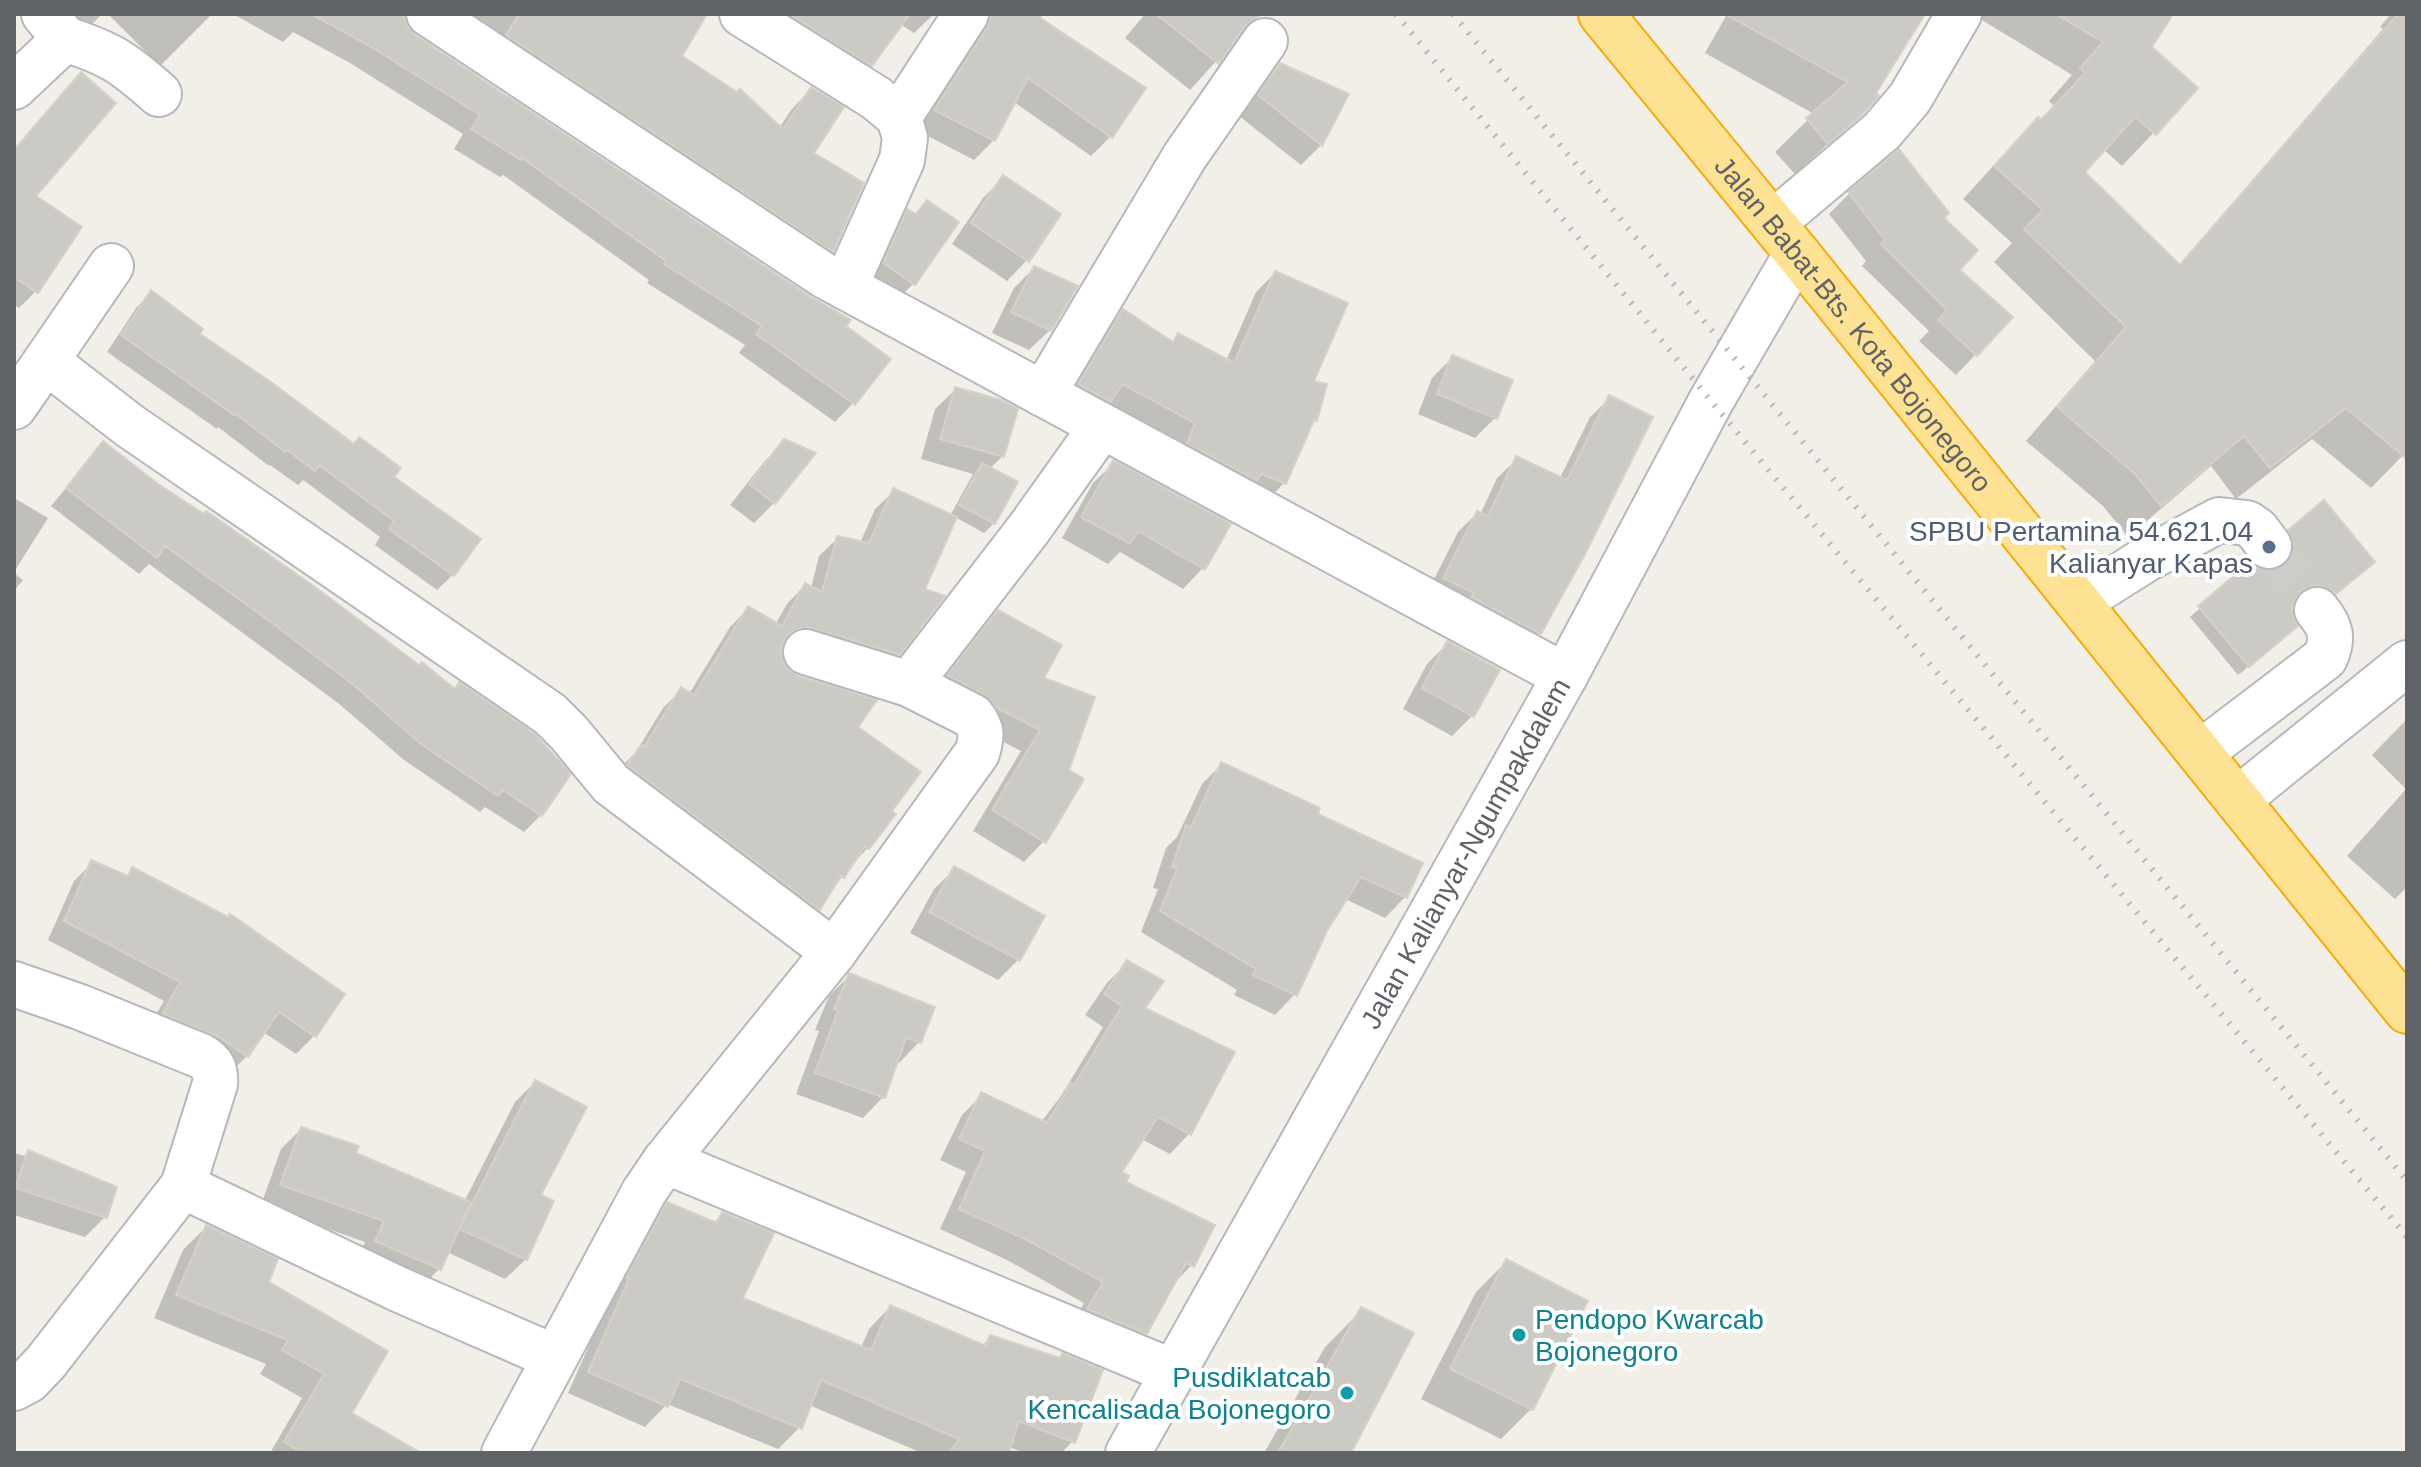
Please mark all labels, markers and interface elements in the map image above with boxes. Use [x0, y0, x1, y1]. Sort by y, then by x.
street label: Jalan Babat-Bts. Kota Bojonegoro [1708, 151, 1998, 498]
place label: SPBU Pertamina 54.621.04 Kalianyar Kapas [1909, 516, 2253, 579]
marker: SPBU Pertamina 54.621.04 Kalianyar Kapas [2260, 538, 2278, 556]
street label: Jalan Kalianyar-Ngumpakdalem [1355, 673, 1577, 1034]
place label: Pendopo Kwarcab Bojonegoro [1535, 1304, 1764, 1367]
marker: Pendopo Kwarcab Bojonegoro [1510, 1326, 1528, 1344]
place label: Pusdiklatcab Kencalisada Bojonegoro [1027, 1362, 1331, 1425]
marker: Pusdiklatcab Kencalisada Bojonegoro [1338, 1384, 1356, 1402]

